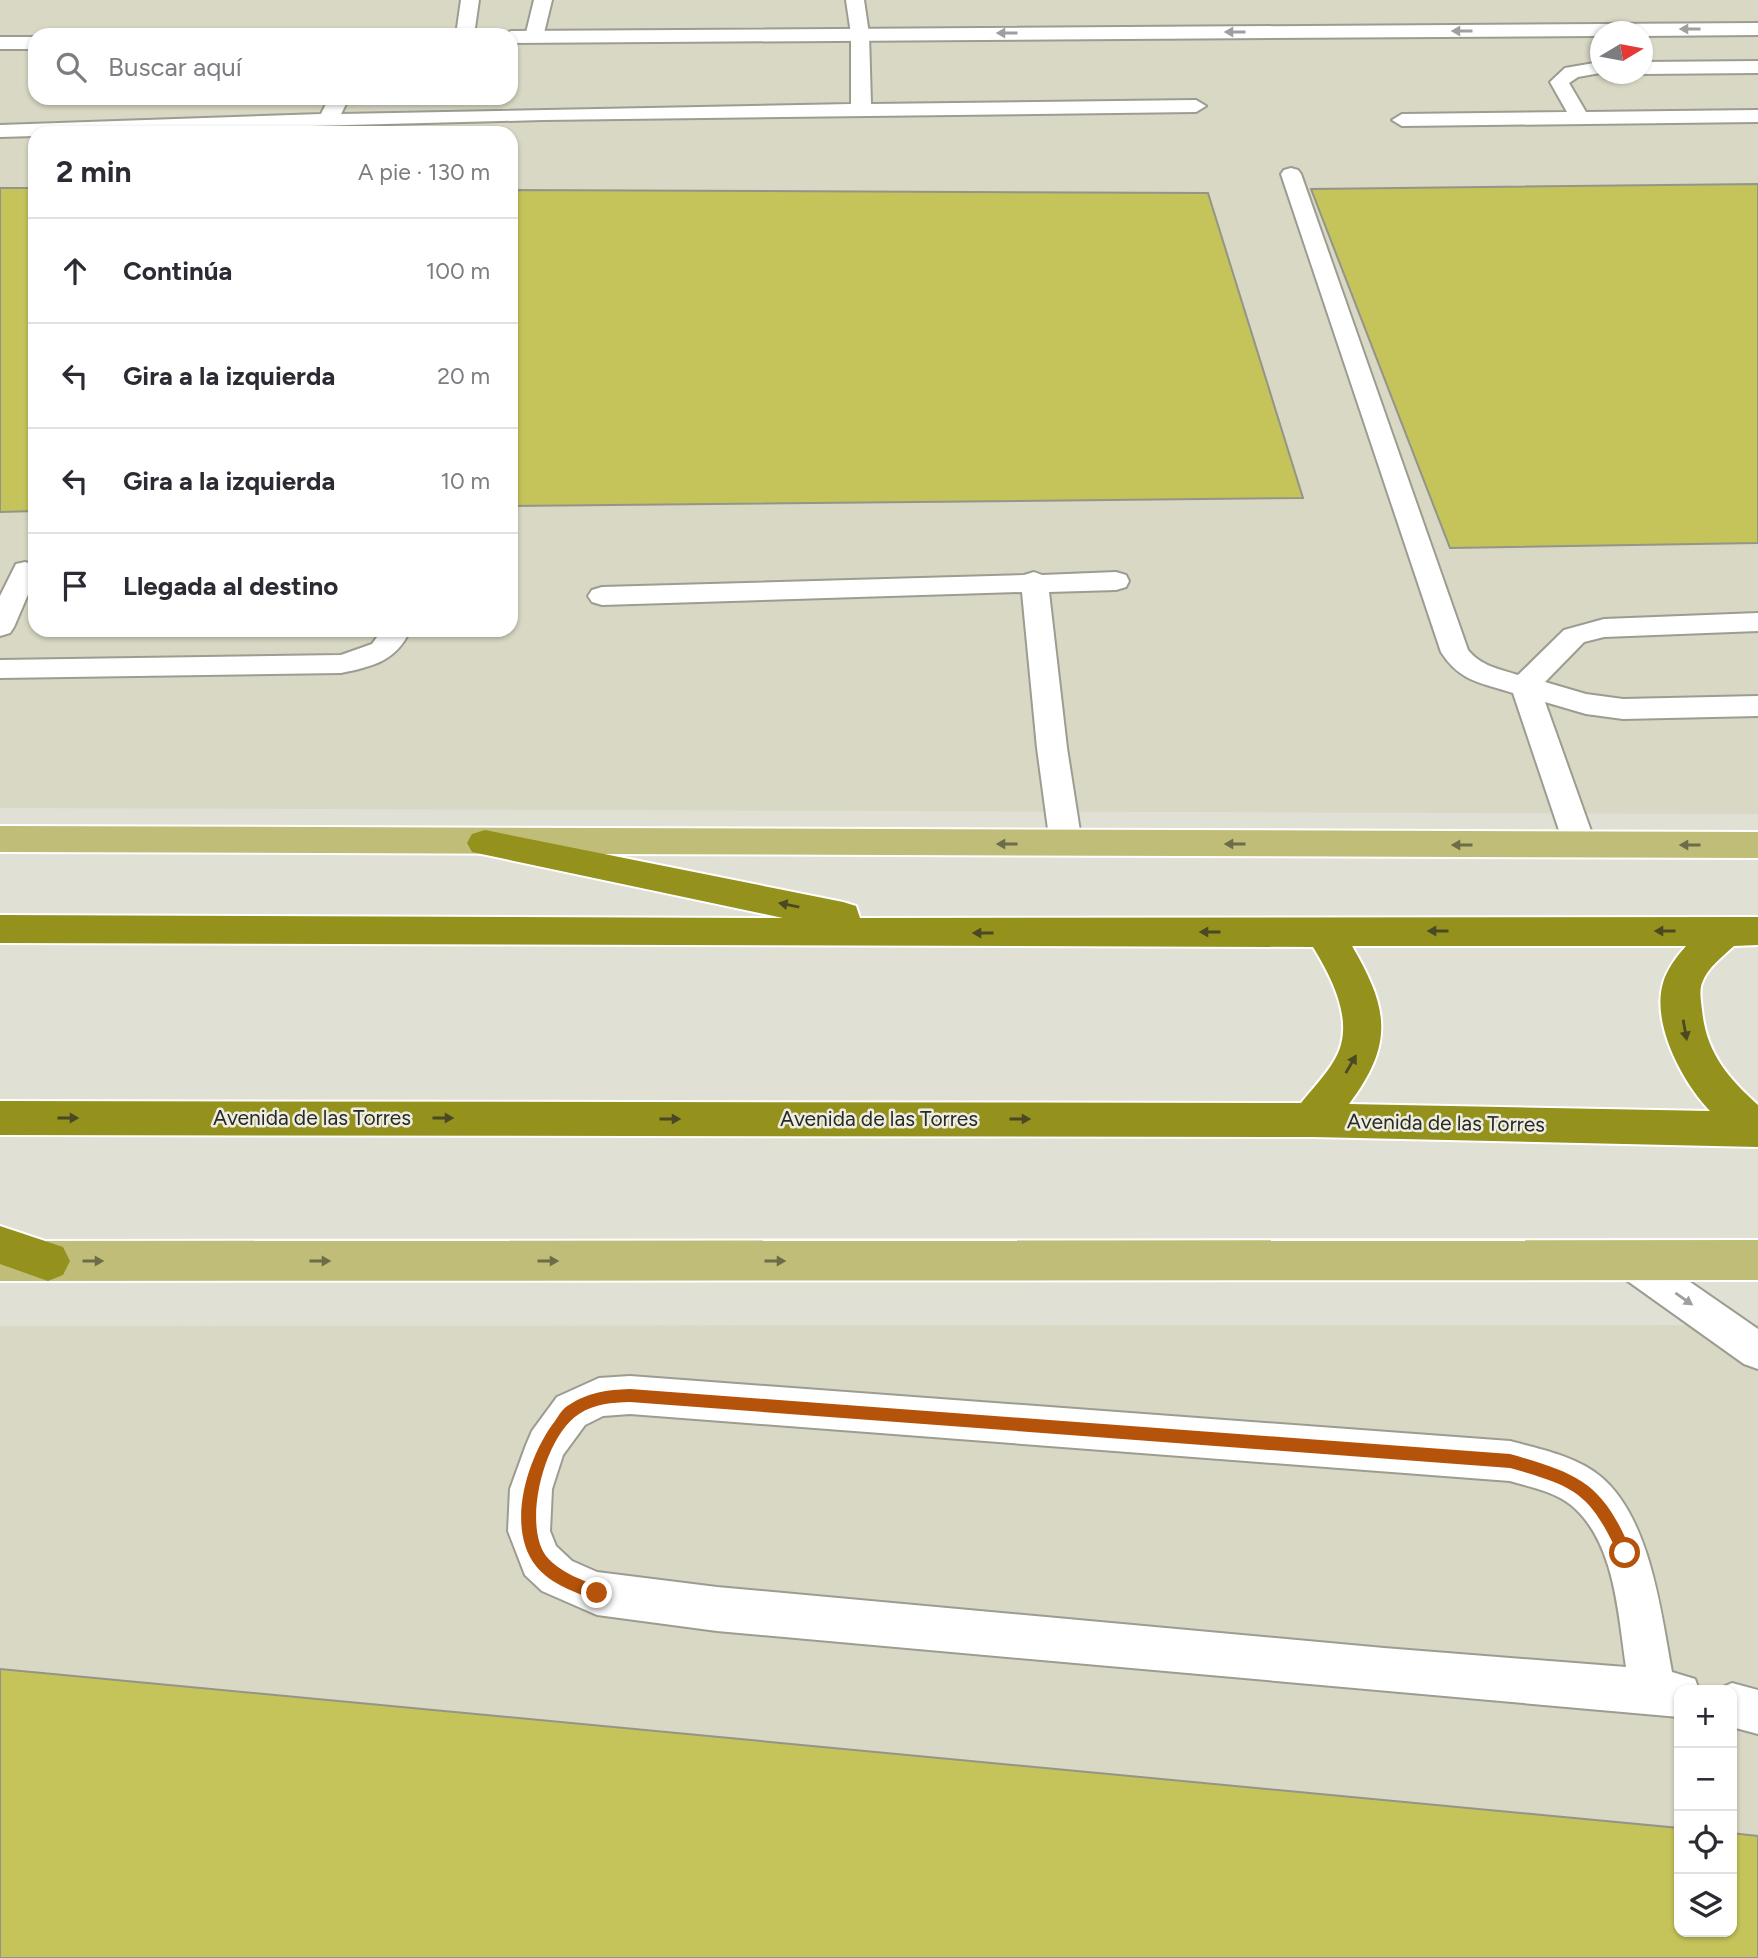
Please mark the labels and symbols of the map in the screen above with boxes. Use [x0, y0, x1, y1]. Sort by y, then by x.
north arrow [1590, 21, 1653, 84]
one-way arrow [1679, 23, 1701, 35]
one-way arrow [1451, 25, 1473, 37]
one-way arrow [1224, 26, 1246, 38]
one-way arrow [996, 27, 1018, 39]
one-way arrow [996, 838, 1018, 850]
one-way arrow [1224, 838, 1246, 850]
one-way arrow [1451, 839, 1473, 851]
one-way arrow [1679, 839, 1701, 851]
one-way arrow [778, 899, 800, 910]
one-way arrow [1654, 925, 1676, 937]
one-way arrow [1199, 926, 1221, 938]
one-way arrow [1427, 926, 1449, 937]
one-way arrow [972, 927, 994, 939]
one-way arrow [1680, 1019, 1691, 1041]
one-way arrow [1345, 1055, 1357, 1074]
street label: Avenida de las Torres [213, 1105, 411, 1130]
street label: Avenida de las Torres [780, 1106, 978, 1131]
street label: Avenida de las Torres [1347, 1108, 1545, 1137]
one-way arrow [57, 1112, 79, 1124]
one-way arrow [432, 1112, 454, 1124]
one-way arrow [659, 1113, 681, 1125]
one-way arrow [1009, 1113, 1031, 1125]
one-way arrow [82, 1255, 104, 1267]
one-way arrow [309, 1255, 331, 1267]
one-way arrow [537, 1255, 559, 1267]
one-way arrow [764, 1255, 786, 1267]
one-way arrow [1675, 1292, 1693, 1306]
route start [1609, 1537, 1640, 1568]
route end [581, 1577, 612, 1608]

